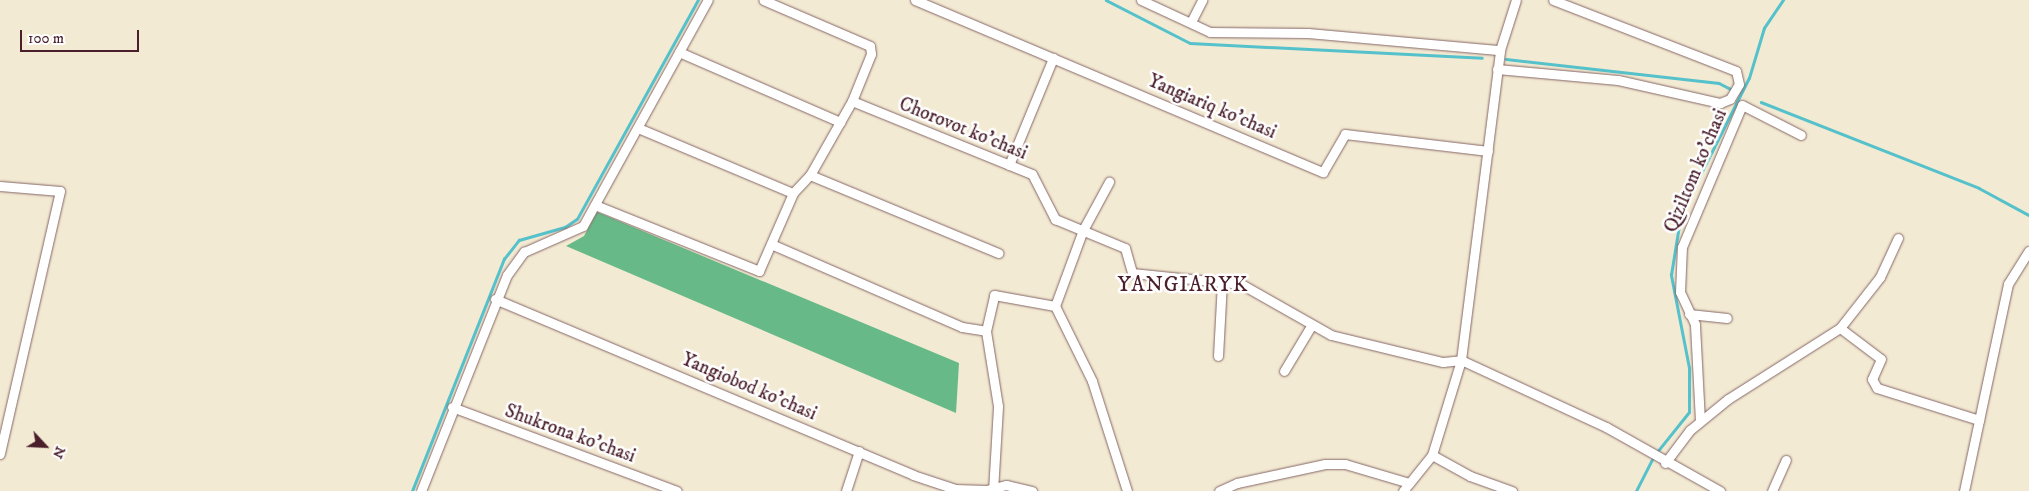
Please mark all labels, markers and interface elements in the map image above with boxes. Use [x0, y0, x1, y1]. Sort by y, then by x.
scale bar [22, 20, 141, 52]
text: 100 m [28, 29, 64, 48]
street label: Yangiariq ko'chasi [1145, 70, 1279, 144]
street label: Chorovot ko'chasi [896, 93, 1030, 165]
street label: Qiziltom ko'chasi [1660, 106, 1732, 236]
district label: YANGIARYK [1116, 272, 1250, 298]
street label: Yangiobod ko'chasi [678, 348, 820, 426]
street label: Shukrona ko'chasi [502, 400, 638, 468]
north arrow [20, 421, 70, 471]
text: N [48, 443, 69, 461]

